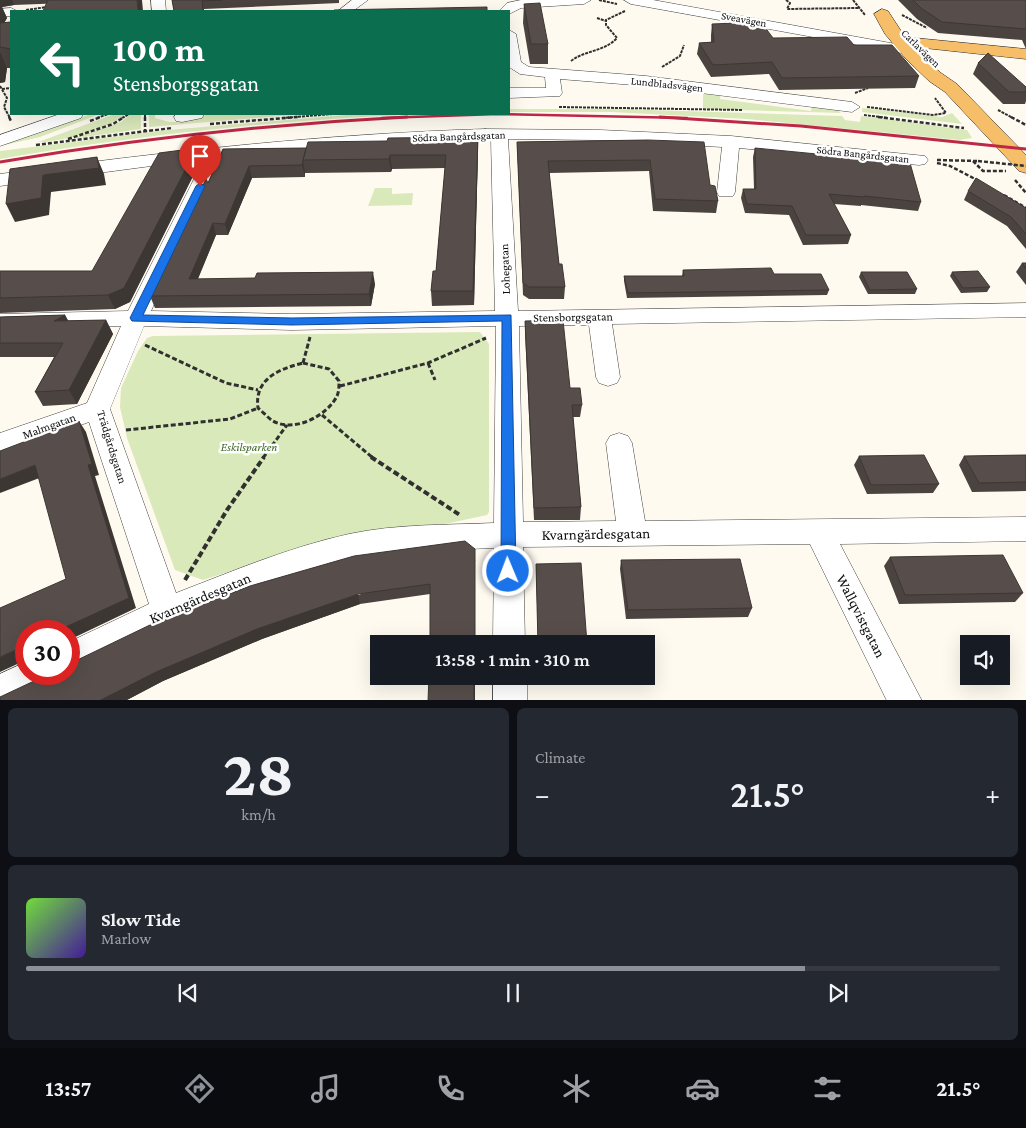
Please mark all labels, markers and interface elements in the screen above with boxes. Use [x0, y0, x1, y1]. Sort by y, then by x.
street label: Sveavägen [720, 9, 768, 30]
street label: Carlavägen [898, 27, 943, 70]
icon: left [30, 30, 95, 95]
text: 100 m [113, 30, 205, 69]
text: Stensborgsgatan [113, 71, 259, 96]
street label: Lundbladsvägen [630, 74, 704, 95]
street label: Södra Bangårdsgatan [412, 128, 506, 145]
pin [179, 135, 221, 186]
icon: arrive [186, 142, 214, 170]
street label: Södra Bangårdsgatan [816, 143, 910, 166]
street label: Lohegatan [497, 243, 513, 295]
street label: Stensborgsgatan [533, 309, 614, 325]
street label: Trädgårdsgatan [94, 409, 130, 486]
street label: Malmgatan [21, 410, 78, 442]
park label: Eskilsparken [221, 440, 277, 454]
street label: Kvarngärdesgatan [542, 525, 651, 544]
position arrow [481, 544, 533, 596]
street label: Kvarngärdesgatan [147, 569, 254, 628]
street label: Wallqvistgatan [832, 572, 889, 661]
speed limit sign: 30 [15, 620, 80, 685]
map controls [960, 635, 1010, 685]
button: sound [960, 635, 1010, 685]
text: 13:58 · 1 min · 310 m [435, 649, 590, 670]
text: 28 [223, 737, 294, 809]
text: Climate [535, 749, 585, 766]
text: 21.5° [730, 773, 805, 815]
text: − [535, 779, 550, 810]
text: + [985, 779, 1000, 810]
text: km/h [241, 806, 276, 823]
text: Slow Tide [101, 909, 181, 930]
text: Marlow [101, 930, 151, 947]
icon: previous [174, 979, 202, 1007]
icon: pause [499, 979, 527, 1007]
icon: next [824, 979, 852, 1007]
icon: directions [182, 1071, 217, 1106]
icon: music [308, 1071, 343, 1106]
icon: phone [433, 1071, 468, 1106]
icon: climate [559, 1071, 594, 1106]
icon: car [685, 1071, 720, 1106]
icon: filters [810, 1071, 845, 1106]
text: 13:57 [45, 1076, 91, 1101]
text: 21.5° [936, 1076, 981, 1101]

